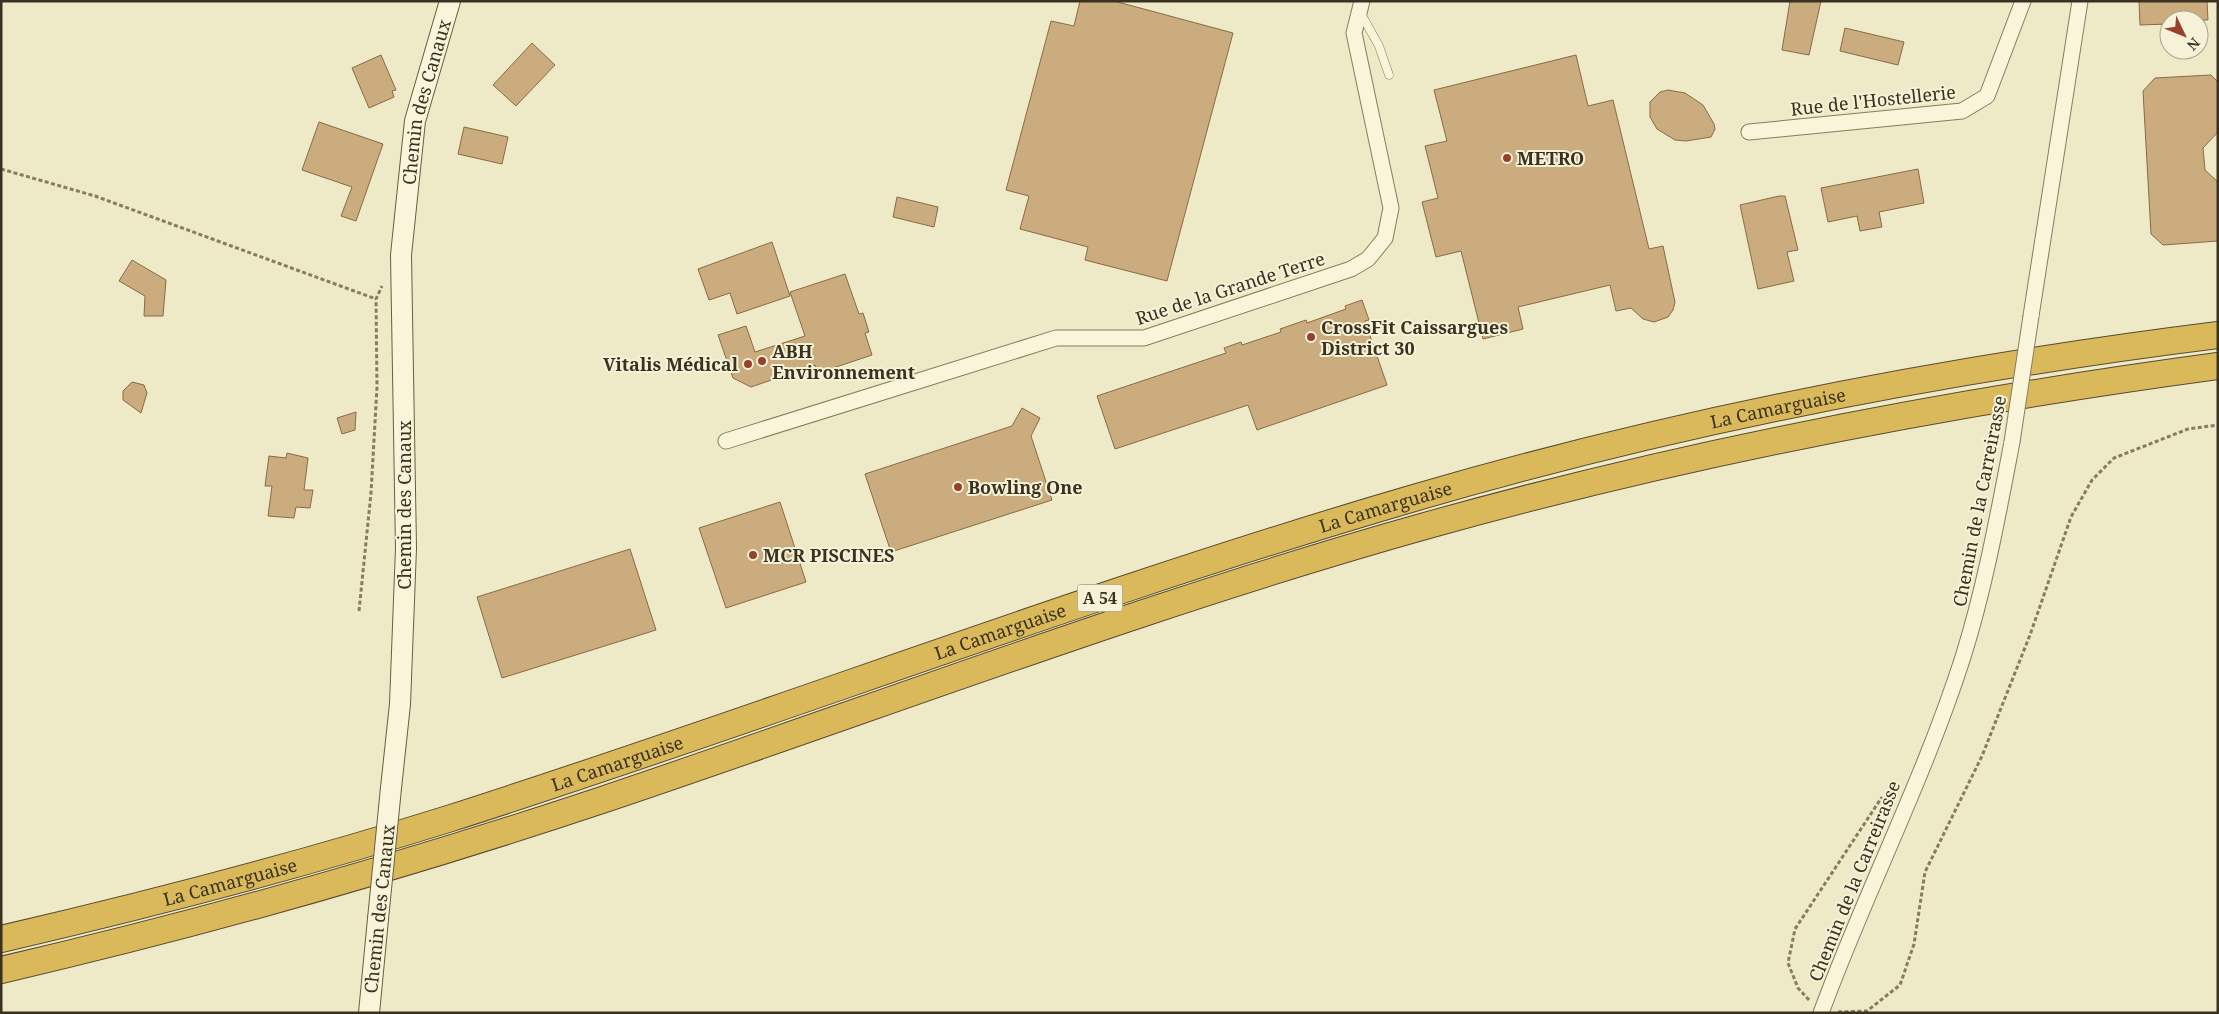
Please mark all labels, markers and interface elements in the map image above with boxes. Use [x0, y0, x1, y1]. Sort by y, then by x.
north arrow [2159, 10, 2209, 60]
street label: Chemin des Canaux [396, 16, 456, 186]
text: N [2183, 34, 2205, 55]
street label: Rue de l'Hostellerie [1789, 79, 1957, 121]
place label: METRO [1517, 146, 1584, 170]
marker: METRO [1501, 152, 1513, 164]
street label: Rue de la Grande Terre [1132, 246, 1328, 330]
place label: CrossFit Caissargues District 30 [1321, 315, 1508, 360]
marker: CrossFit Caissargues District 30 [1305, 331, 1317, 343]
place label: ABH Environnement [772, 339, 915, 384]
place label: Vitalis Médical [603, 352, 739, 376]
marker: ABH Environnement [756, 355, 768, 367]
marker: Vitalis Médical [742, 358, 754, 370]
street label: La Camarguaise [1708, 382, 1848, 434]
street label: Chemin de la Carreirasse [1947, 393, 2011, 609]
street label: Chemin des Canaux [392, 420, 416, 590]
place label: Bowling One [968, 475, 1082, 499]
street label: La Camarguaise [1316, 476, 1455, 538]
marker: Bowling One [952, 481, 964, 493]
place label: MCR PISCINES [763, 543, 894, 567]
marker: MCR PISCINES [747, 549, 759, 561]
road number: A 54 [1078, 584, 1122, 612]
street label: La Camarguaise [931, 598, 1069, 665]
street label: La Camarguaise [548, 730, 686, 797]
street label: Chemin de la Carreirasse [1803, 777, 1905, 985]
street label: Chemin des Canaux [358, 823, 400, 995]
street label: La Camarguaise [160, 852, 300, 911]

